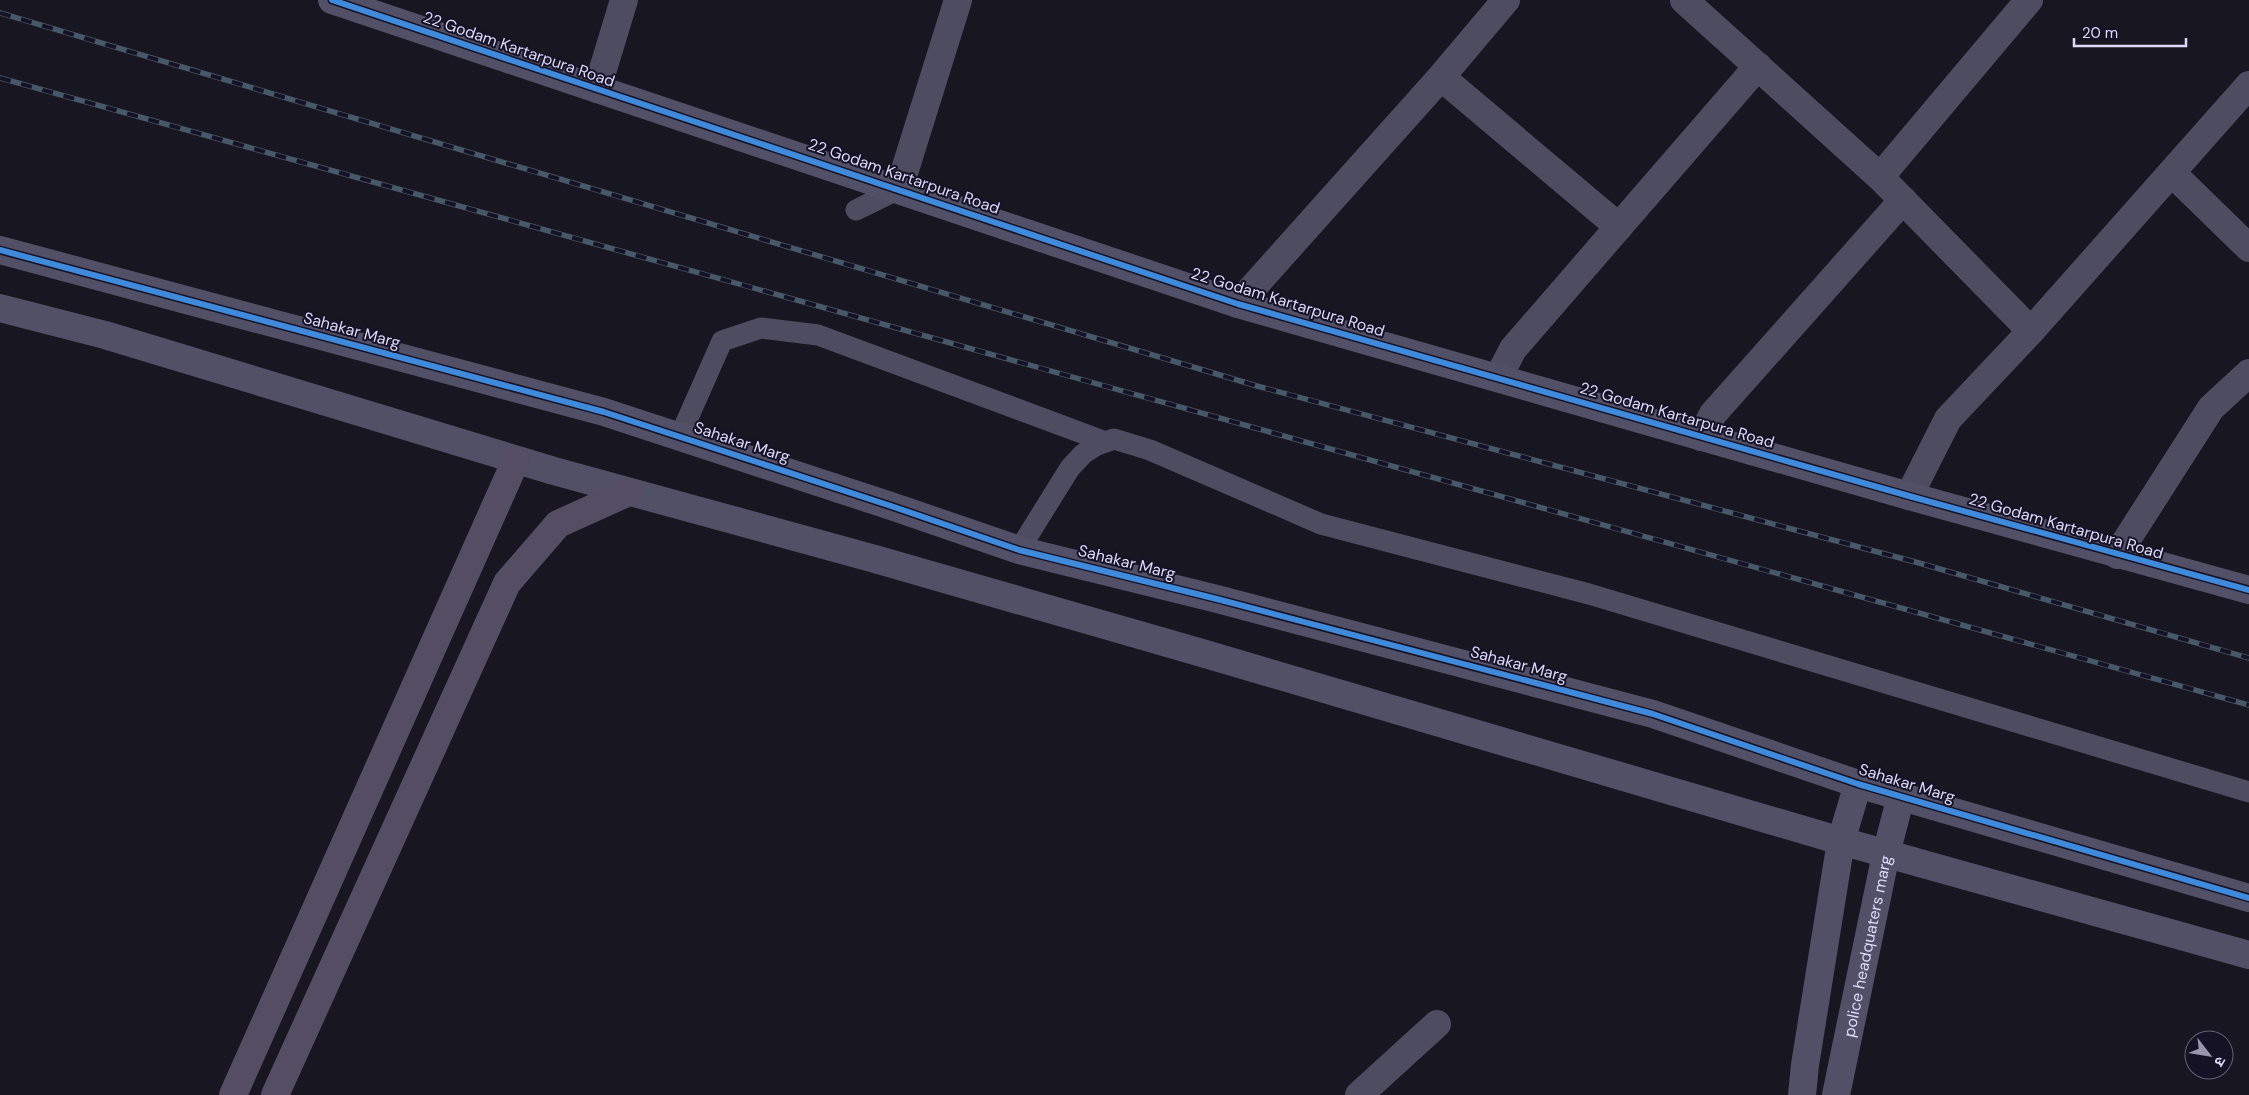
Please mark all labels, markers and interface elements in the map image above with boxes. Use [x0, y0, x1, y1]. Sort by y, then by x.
street label: 22 Godam Kartarpura Road [420, 6, 618, 92]
scale bar [2074, 15, 2186, 47]
text: 20 m [2082, 23, 2118, 43]
street label: 22 Godam Kartarpura Road [805, 133, 1003, 219]
street label: 22 Godam Kartarpura Road [1189, 263, 1387, 341]
street label: Sahakar Marg [301, 307, 403, 353]
street label: 22 Godam Kartarpura Road [1577, 377, 1777, 453]
street label: Sahakar Marg [691, 417, 793, 467]
street label: 22 Godam Kartarpura Road [1966, 488, 2166, 564]
street label: Sahakar Marg [1076, 540, 1178, 584]
street label: Sahakar Marg [1468, 641, 1570, 687]
street label: Sahakar Marg [1856, 758, 1958, 808]
street label: police headquaters marg [1838, 853, 1896, 1039]
north arrow [2184, 1030, 2234, 1080]
text: उ [2210, 1054, 2230, 1071]

